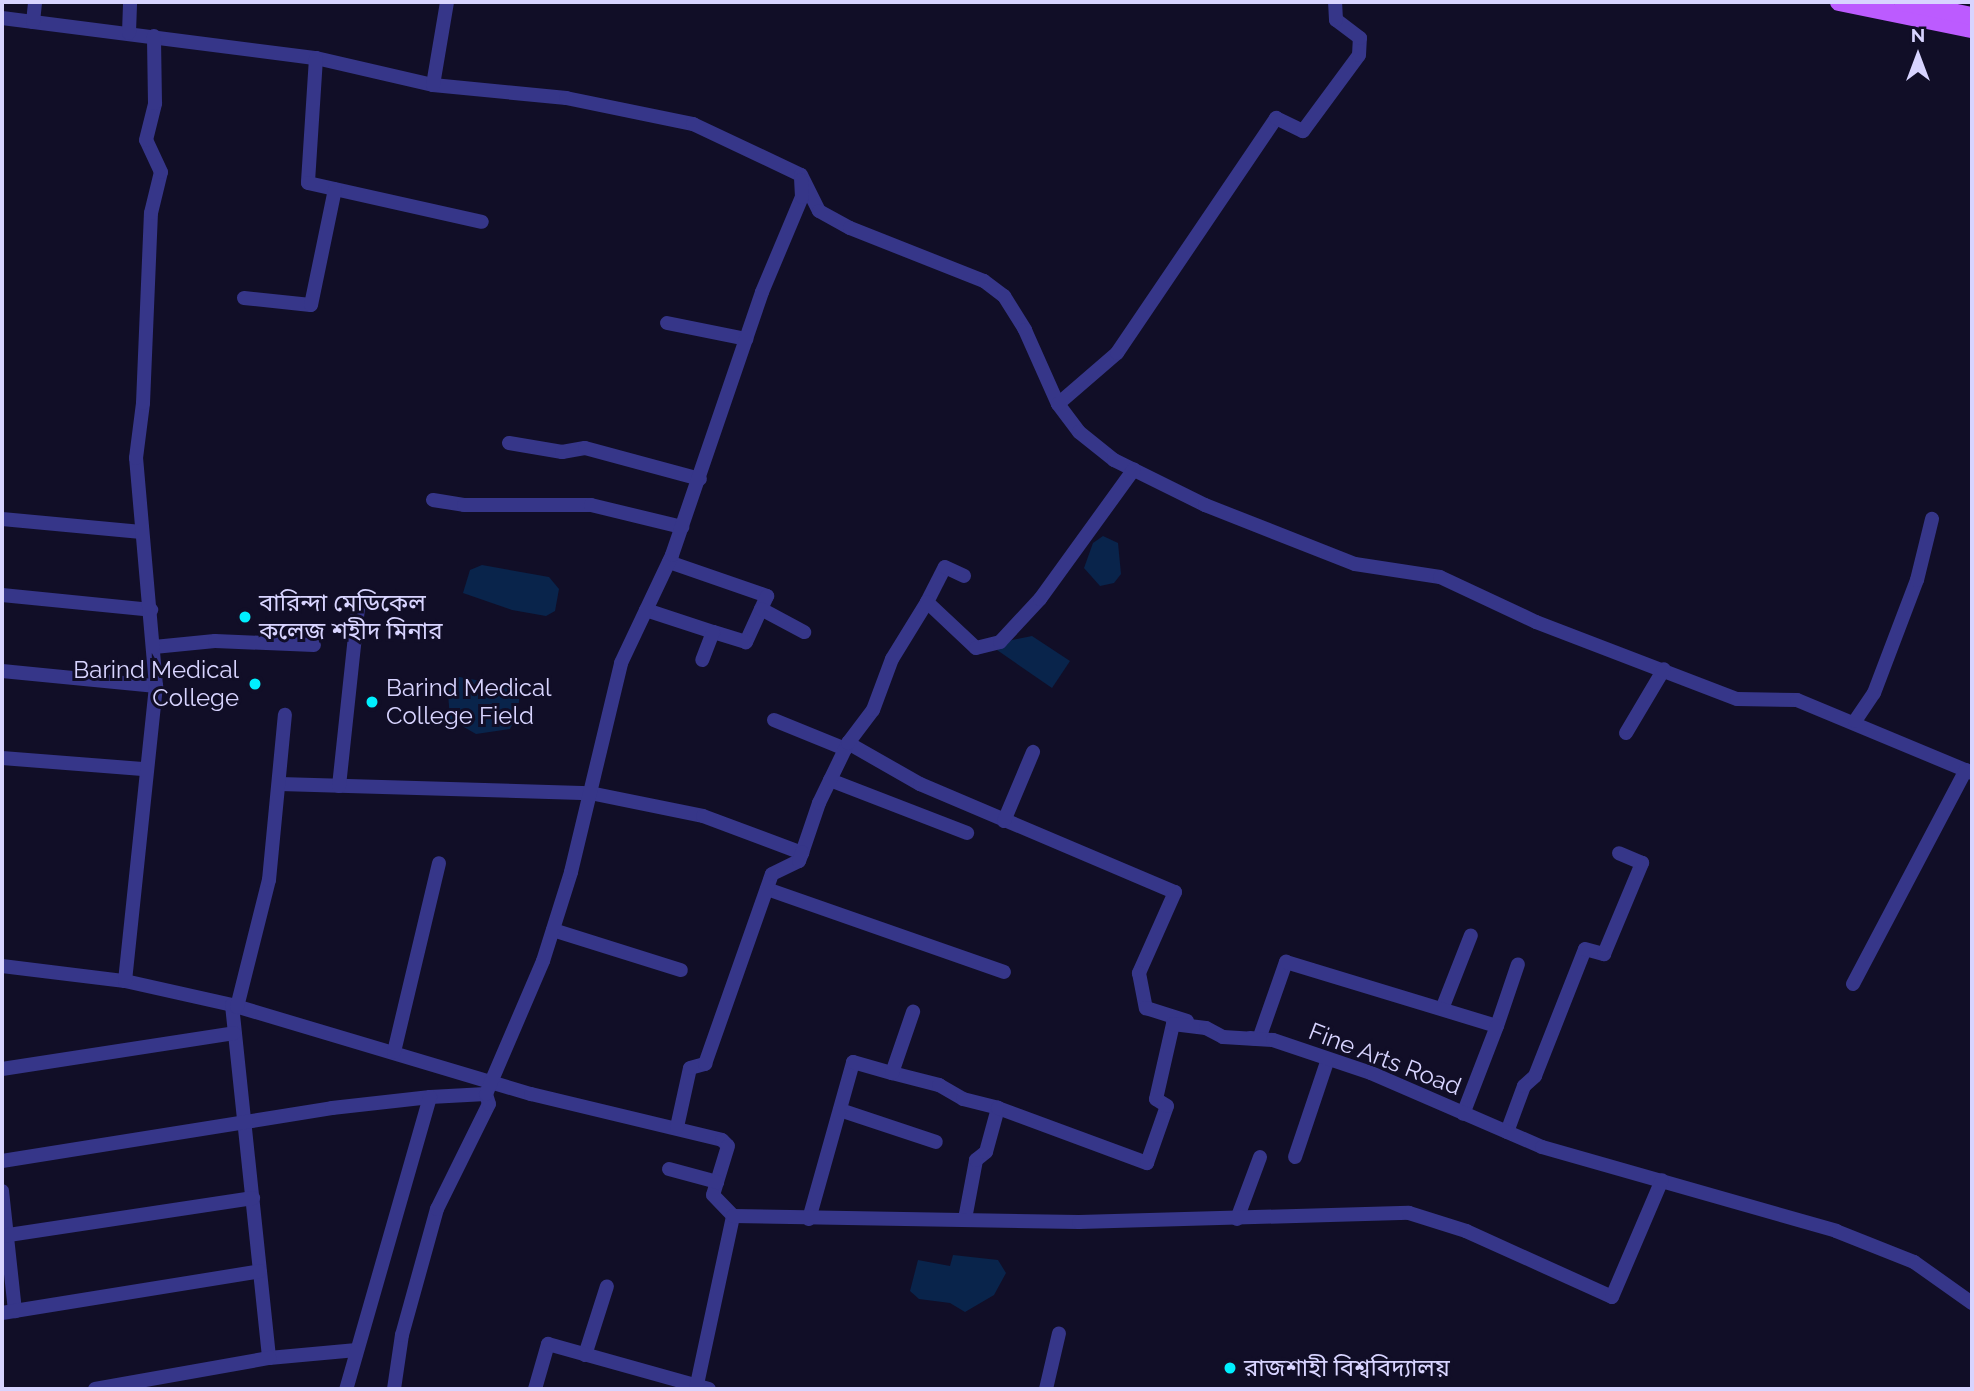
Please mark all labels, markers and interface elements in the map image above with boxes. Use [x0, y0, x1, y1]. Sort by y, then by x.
north arrow [1883, 21, 1953, 91]
text: N [1911, 24, 1925, 46]
place label: বারিন্দা মেডিকেল কলেজ শহীদ মিনার [259, 589, 443, 645]
marker: বারিন্দা মেডিকেল কলেজ শহীদ মিনার [237, 609, 253, 625]
place label: Barind Medical College [73, 656, 239, 712]
marker: Barind Medical College [245, 674, 265, 694]
place label: Barind Medical College Field [386, 674, 552, 730]
marker: Barind Medical College Field [364, 694, 380, 710]
street label: Fine Arts Road [1304, 1017, 1466, 1101]
place label: রাজশাহী বিশ্ববিদ্যালয় [1244, 1354, 1450, 1382]
marker: রাজশাহী বিশ্ববিদ্যালয় [1222, 1360, 1238, 1376]

